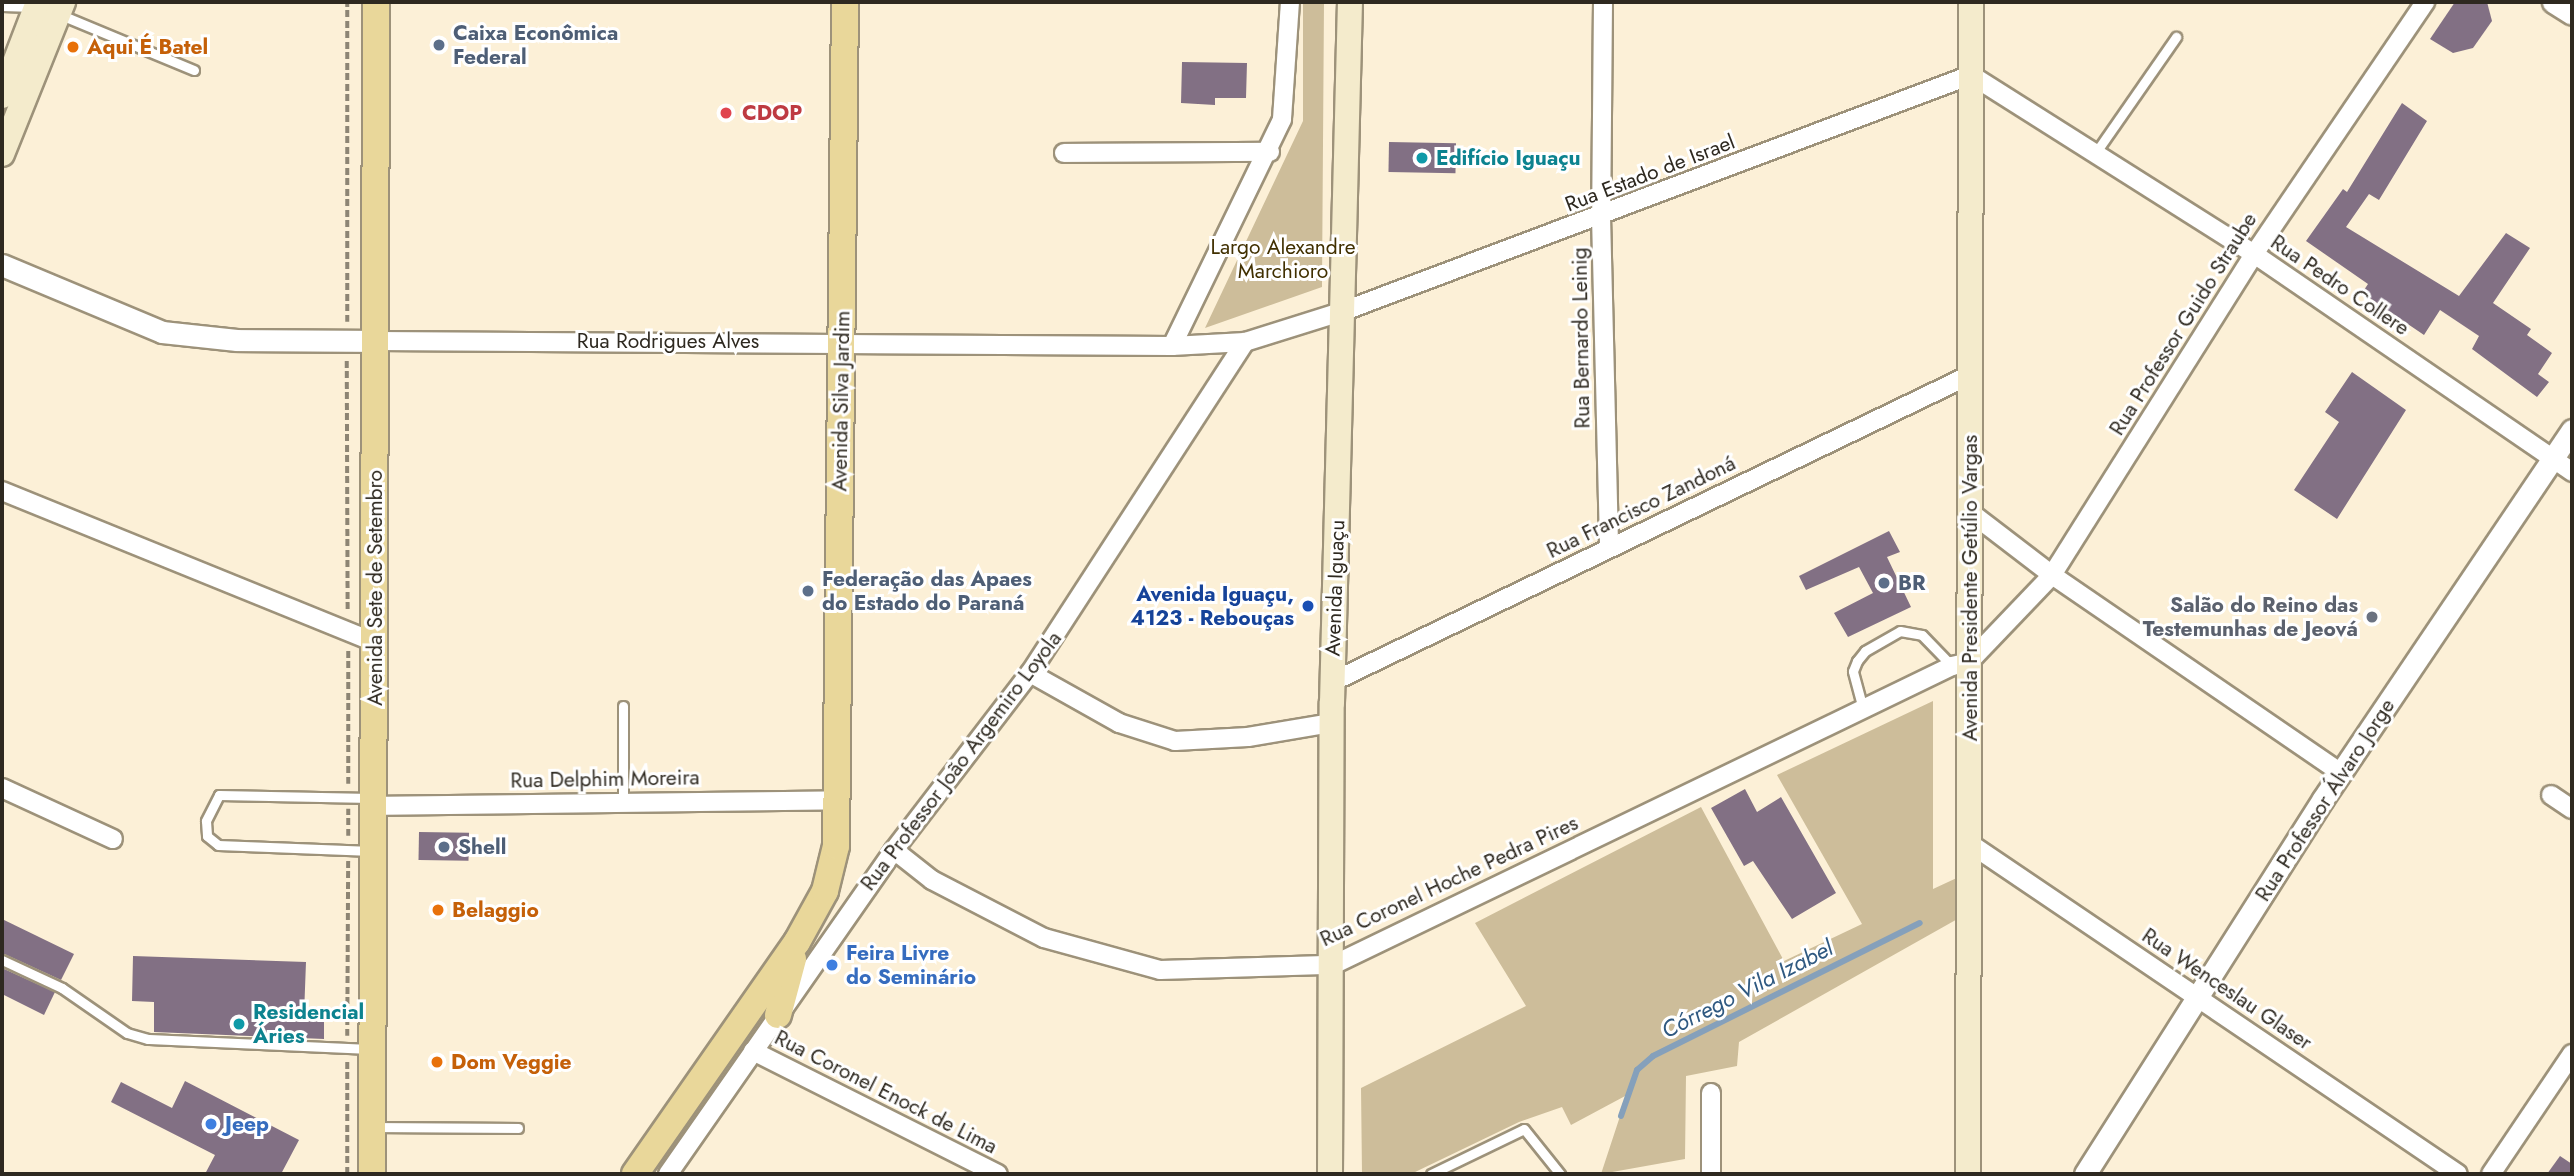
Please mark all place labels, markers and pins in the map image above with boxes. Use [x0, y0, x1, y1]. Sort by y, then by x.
place label: Caixa Econômica Federal [453, 20, 618, 70]
place label: Aqui É Batel [87, 34, 208, 60]
marker: Caixa Econômica Federal [431, 37, 447, 53]
marker: Aqui É Batel [65, 39, 81, 55]
place label: CDOP [742, 100, 802, 126]
marker: CDOP [716, 103, 736, 123]
place label: Edifício Iguaçu [1436, 145, 1581, 171]
marker: Edifício Iguaçu [1414, 150, 1430, 166]
place label: Federação das Apaes do Estado do Paraná [822, 566, 1032, 616]
place label: BR [1898, 570, 1926, 596]
marker: BR [1876, 575, 1892, 591]
place label: Avenida Iguaçu, 4123 - Rebouças [1130, 581, 1294, 631]
marker: Federação das Apaes do Estado do Paraná [800, 583, 816, 599]
place label: Salão do Reino das Testemunhas de Jeová [2143, 592, 2358, 642]
marker: Avenida Iguaçu, 4123 - Rebouças [1300, 598, 1316, 614]
marker: Salão do Reino das Testemunhas de Jeová [2364, 609, 2380, 625]
place label: Shell [458, 834, 506, 860]
marker: Shell [436, 839, 452, 855]
place label: Belaggio [452, 897, 539, 923]
marker: Belaggio [430, 902, 446, 918]
place label: Feira Livre do Seminário [846, 940, 976, 990]
marker: Feira Livre do Seminário [824, 957, 840, 973]
place label: Residencial Áries [253, 999, 364, 1049]
marker: Residencial Áries [231, 1016, 247, 1032]
place label: Dom Veggie [451, 1049, 572, 1075]
marker: Dom Veggie [429, 1054, 445, 1070]
place label: Jeep [225, 1111, 269, 1137]
marker: Jeep [203, 1116, 219, 1132]

